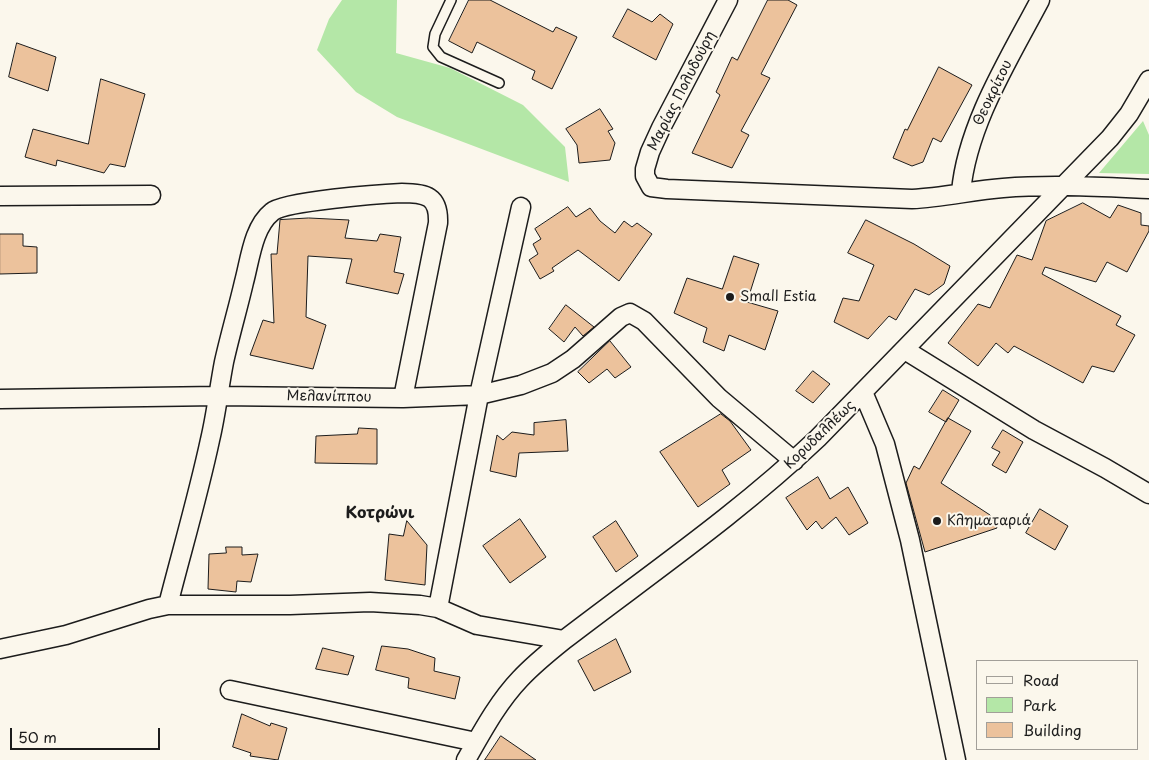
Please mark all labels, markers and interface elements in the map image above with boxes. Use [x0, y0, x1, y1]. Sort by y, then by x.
street label: Μαρίας Πολυδούρη [645, 28, 719, 154]
street label: Θεοκρίτου [970, 57, 1016, 129]
place label: Small Estia [740, 289, 816, 305]
marker: Small Estia [724, 291, 736, 303]
street label: Μελανίππου [286, 388, 372, 406]
street label: Κορυδαλλέως [781, 397, 859, 473]
district label: Κοτρώνι [346, 504, 414, 524]
place label: Κληματαριά [947, 513, 1031, 529]
marker: Κληματαριά [931, 515, 943, 527]
legend [976, 660, 1139, 750]
text: Road [1023, 668, 1059, 691]
text: Park [1023, 693, 1057, 716]
scale bar [12, 718, 162, 750]
text: Building [1023, 718, 1082, 741]
text: 50 m [18, 725, 57, 748]

